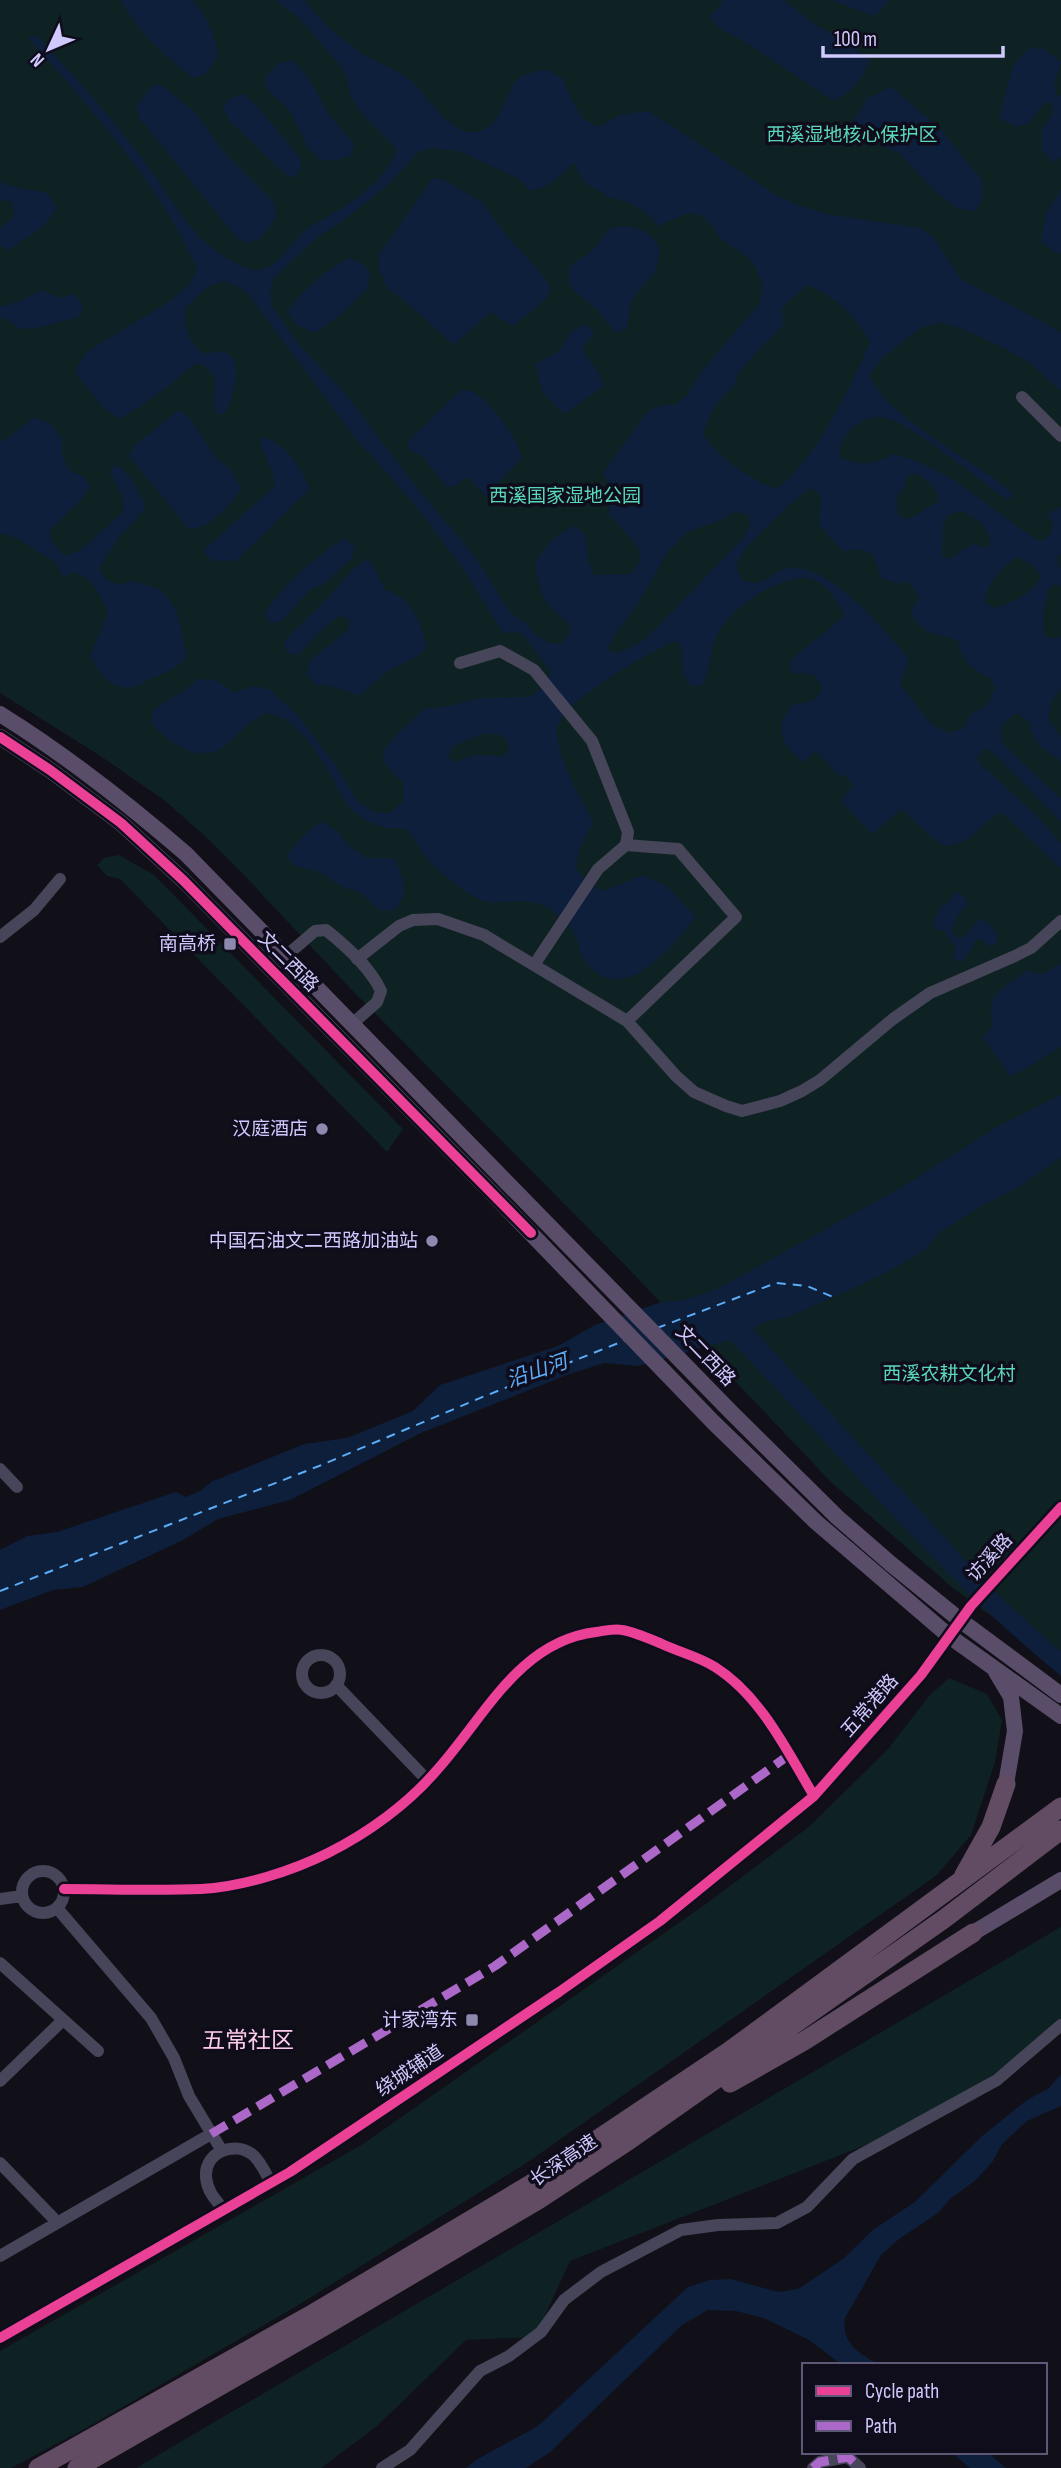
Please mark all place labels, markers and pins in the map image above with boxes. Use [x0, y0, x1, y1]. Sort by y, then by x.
place label: 南高桥 [159, 933, 216, 956]
marker: 南高桥 [222, 936, 238, 952]
place label: 汉庭酒店 [232, 1118, 308, 1141]
marker: 汉庭酒店 [314, 1121, 330, 1137]
place label: 中国石油文二西路加油站 [209, 1230, 418, 1253]
marker: 中国石油文二西路加油站 [424, 1233, 440, 1249]
place label: 计家湾东 [382, 2009, 458, 2032]
marker: 计家湾东 [464, 2012, 480, 2028]

